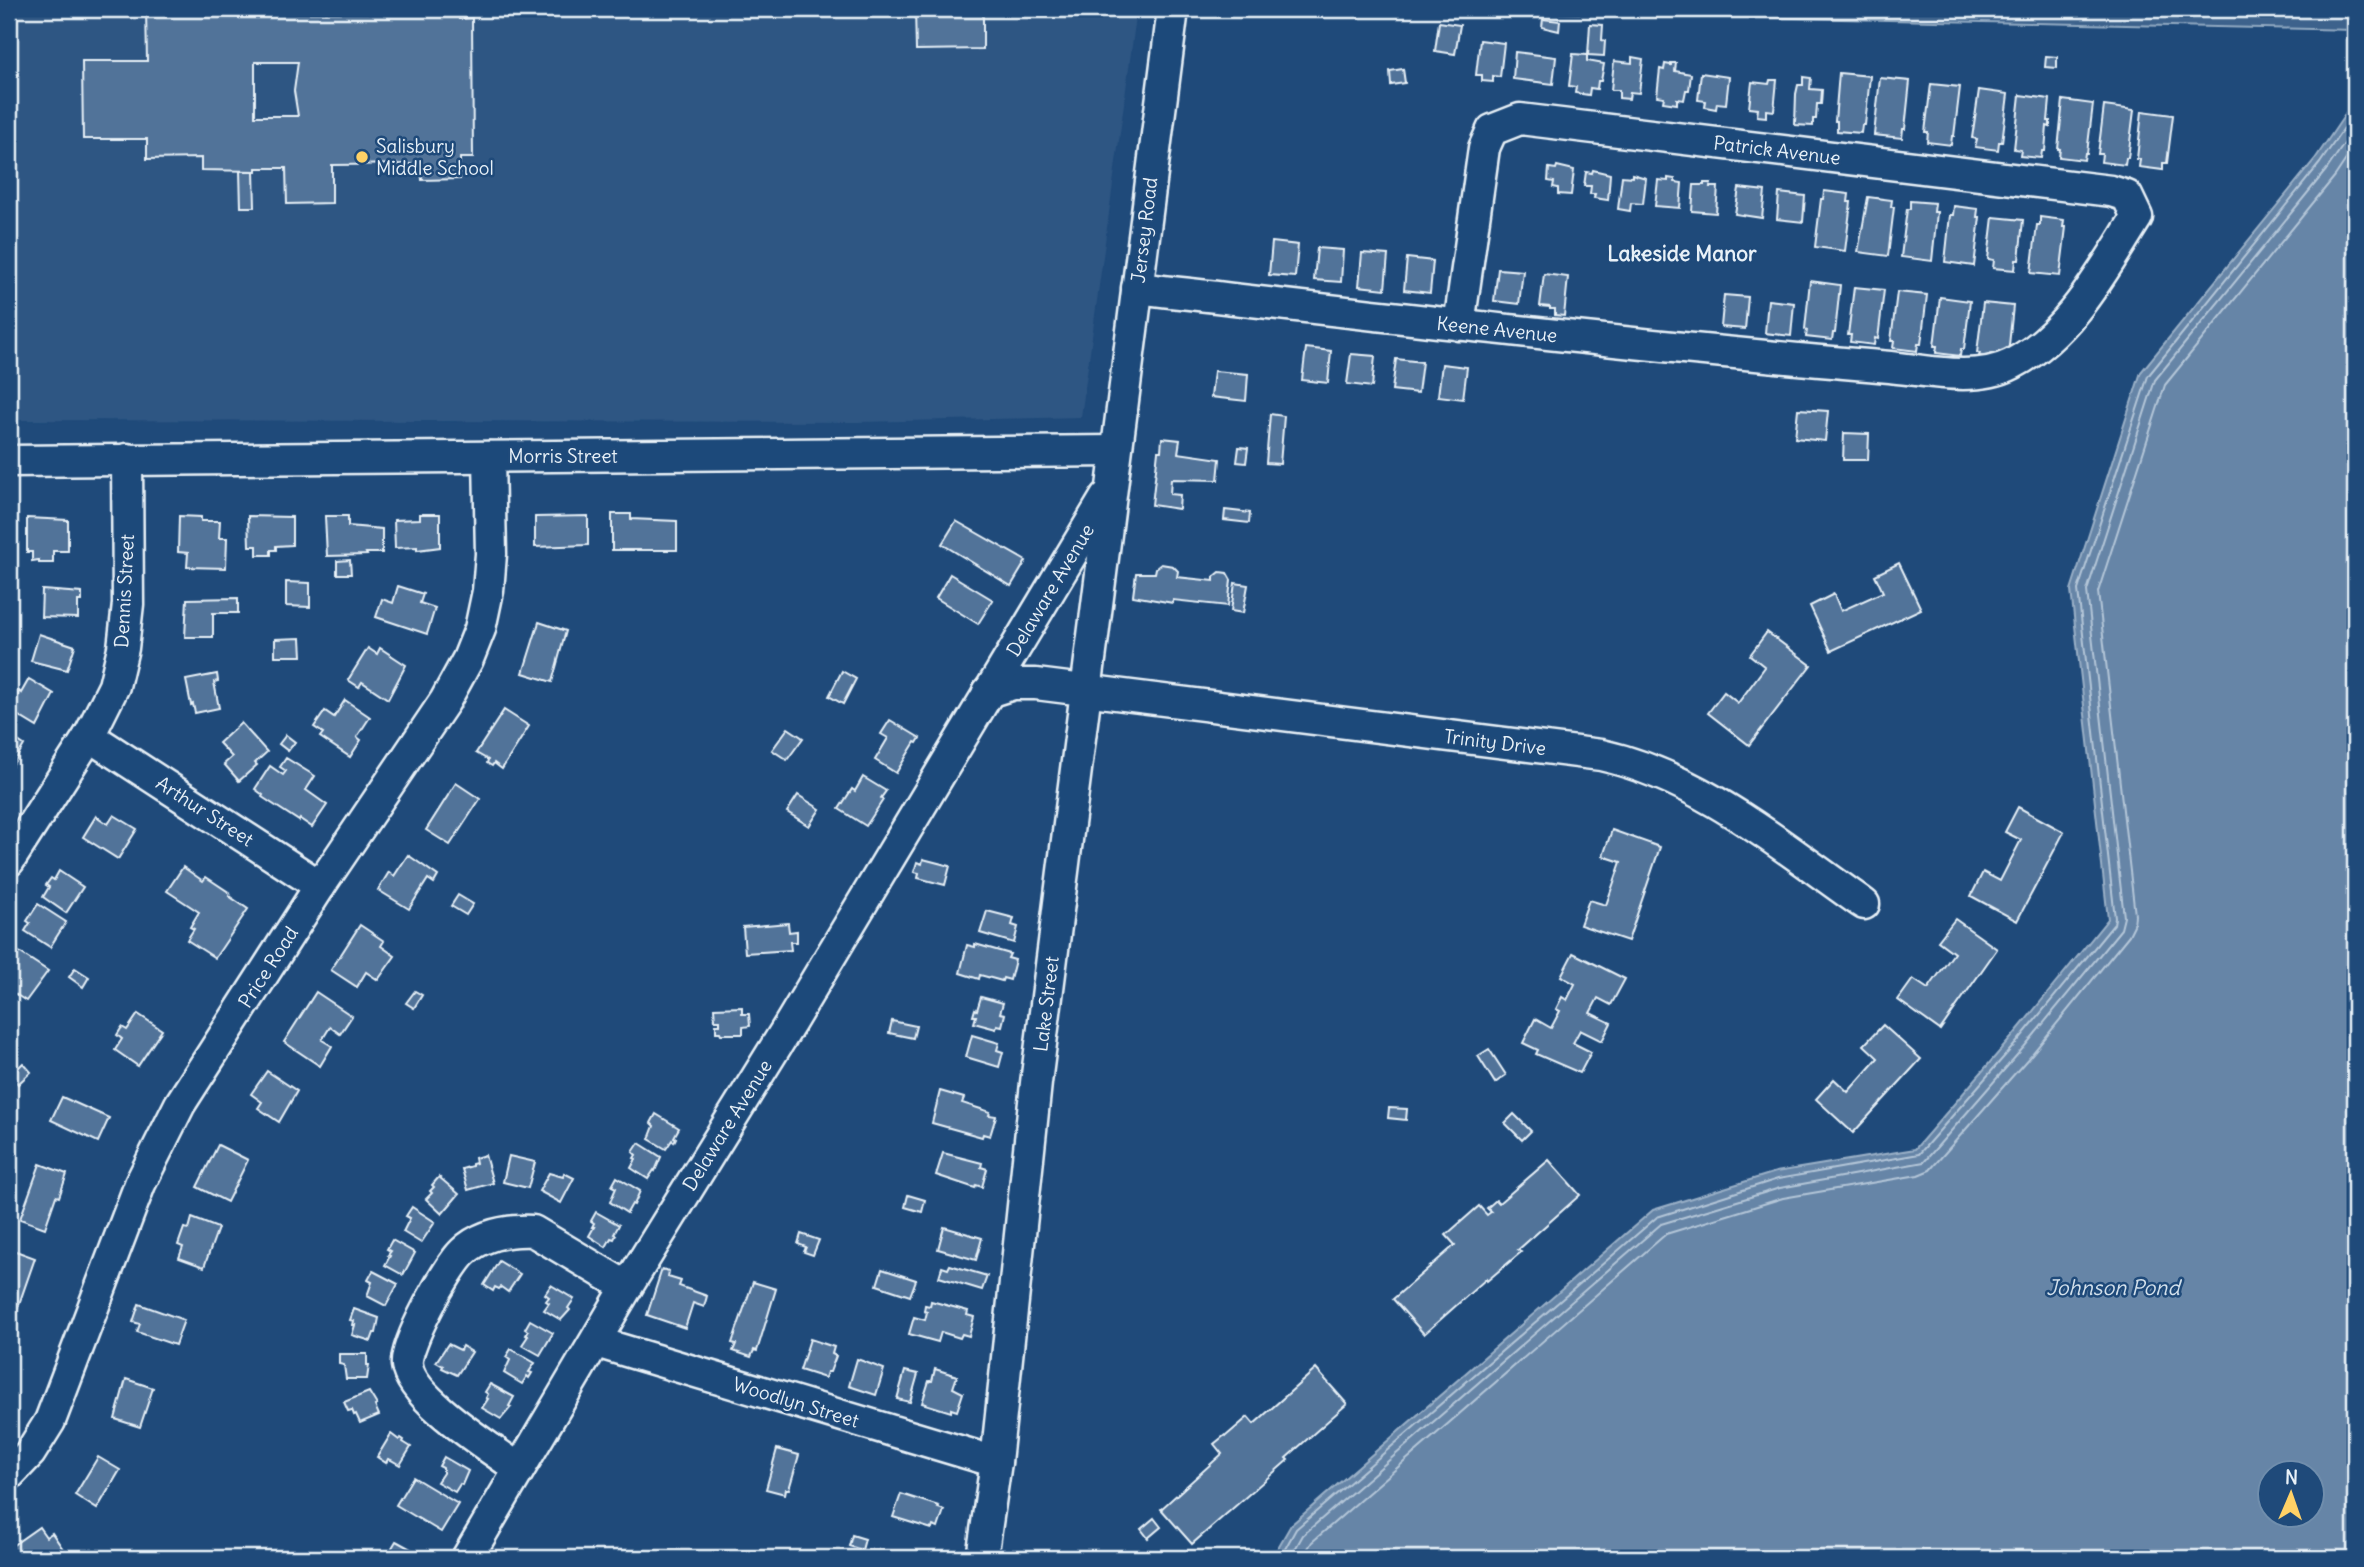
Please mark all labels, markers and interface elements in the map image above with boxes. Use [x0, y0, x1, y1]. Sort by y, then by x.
street label: Patrick Avenue [1712, 130, 1842, 170]
place label: Salisbury Middle School [376, 134, 494, 180]
marker: Salisbury Middle School [354, 149, 370, 165]
street label: Jersey Road [1126, 176, 1162, 284]
district label: Lakeside Manor [1607, 240, 1757, 267]
street label: Keene Avenue [1435, 311, 1559, 347]
street label: Morris Street [508, 444, 618, 468]
street label: Delaware Avenue [1001, 519, 1099, 661]
street label: Dennis Street [109, 534, 139, 648]
street label: Trinity Drive [1443, 724, 1547, 760]
street label: Arthur Street [152, 771, 258, 851]
street label: Price Road [233, 922, 303, 1012]
street label: Lake Street [1028, 955, 1064, 1053]
street label: Delaware Avenue [677, 1055, 777, 1195]
water label: Johnson Pond [2046, 1274, 2182, 1301]
street label: Woodlyn Street [730, 1371, 862, 1433]
north arrow [2256, 1458, 2326, 1528]
text: N [2285, 1465, 2299, 1489]

